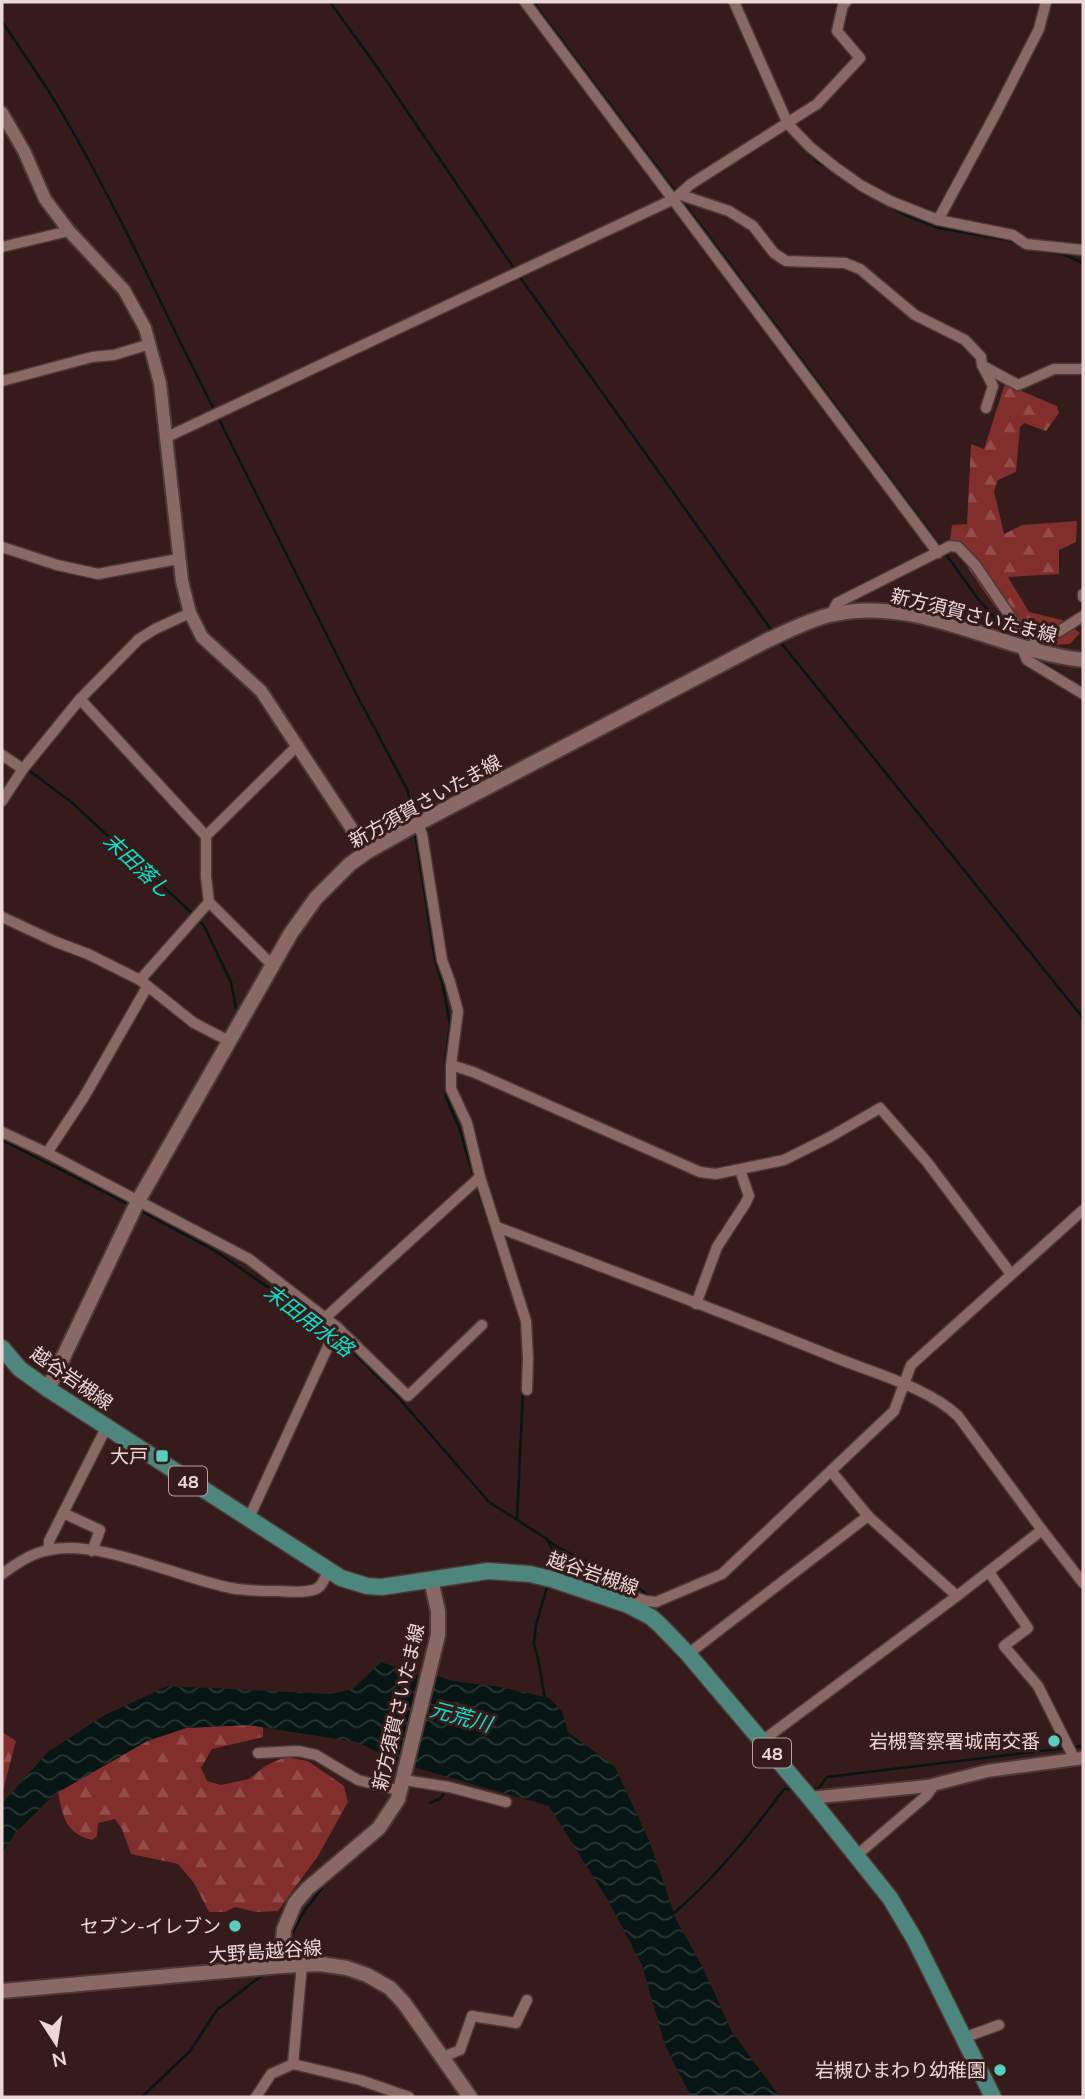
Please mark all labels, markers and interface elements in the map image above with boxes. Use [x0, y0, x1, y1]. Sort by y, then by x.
street label: 新方須賀さいたま線 [888, 583, 1060, 647]
street label: 新方須賀さいたま線 [345, 749, 505, 853]
water label: 末田落し [98, 827, 178, 903]
water label: 末田用水路 [259, 1278, 360, 1363]
street label: 越谷岩槻線 [26, 1341, 118, 1415]
place label: 大戸 [110, 1444, 148, 1468]
marker: 大戸 [154, 1448, 170, 1464]
road number: 48 [169, 1466, 207, 1496]
street label: 越谷岩槻線 [544, 1546, 642, 1600]
street label: 新方須賀さいたま線 [367, 1621, 429, 1793]
water label: 元荒川 [427, 1695, 497, 1737]
place label: 岩槻警察署城南交番 [869, 1729, 1040, 1753]
marker: 岩槻警察署城南交番 [1046, 1733, 1062, 1749]
road number: 48 [753, 1738, 791, 1768]
place label: セブン-イレブン [80, 1914, 221, 1938]
marker: セブン-イレブン [227, 1918, 243, 1934]
street label: 大野島越谷線 [207, 1935, 323, 1967]
north arrow [21, 2008, 91, 2078]
text: N [50, 2046, 69, 2073]
place label: 岩槻ひまわり幼稚園 [815, 2058, 986, 2082]
marker: 岩槻ひまわり幼稚園 [992, 2062, 1008, 2078]

